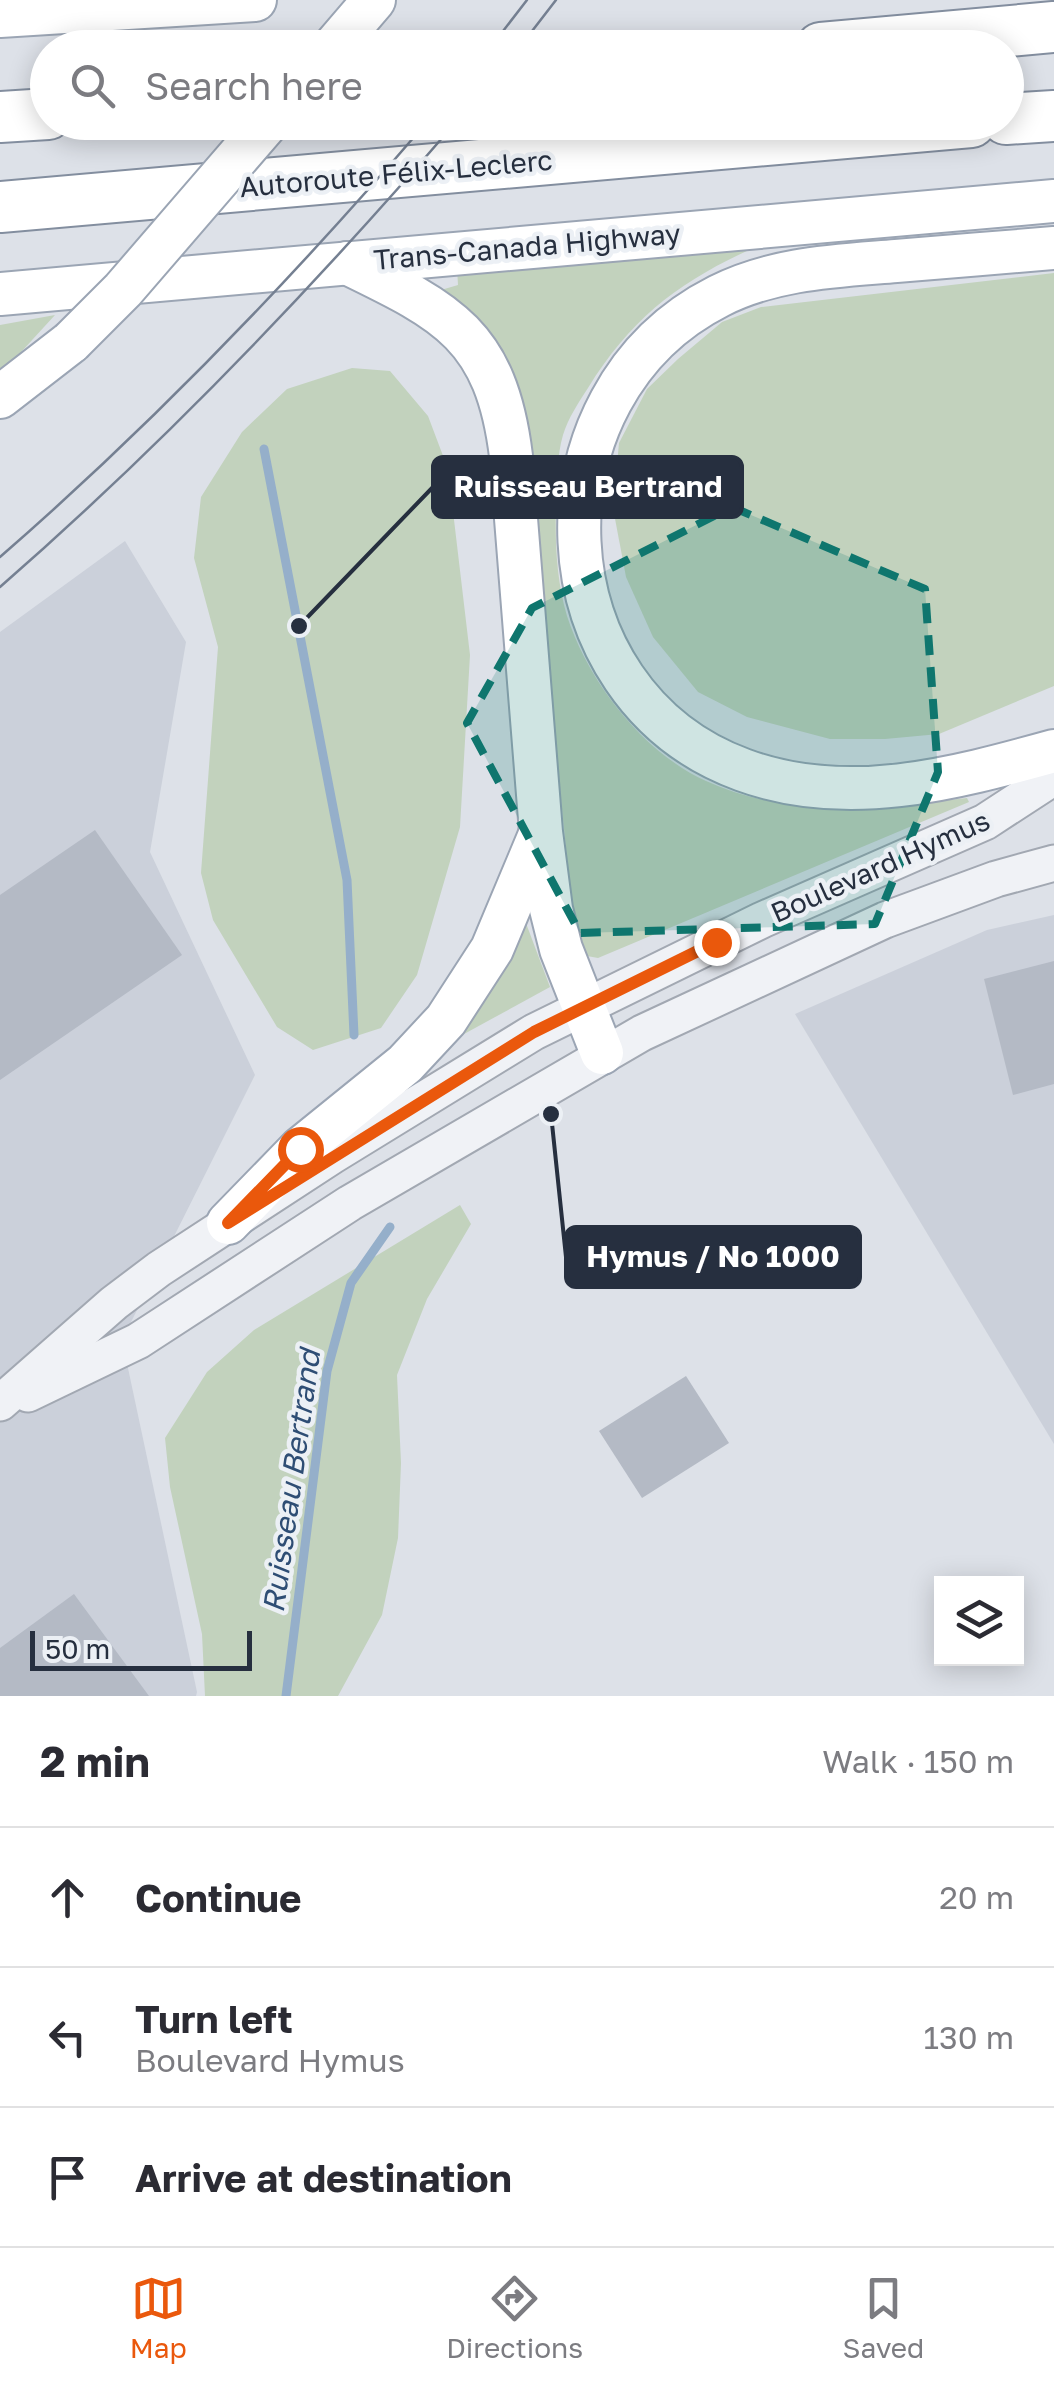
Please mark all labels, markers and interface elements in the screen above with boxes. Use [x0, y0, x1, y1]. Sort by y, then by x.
search box [30, 30, 1024, 140]
icon: search [65, 58, 120, 113]
text: Search here [145, 63, 363, 108]
street label: Autoroute Félix-Leclerc [238, 143, 554, 203]
street label: Trans-Canada Highway [372, 216, 682, 276]
callout: Ruisseau Bertrand [433, 457, 742, 517]
text: Ruisseau Bertrand [454, 468, 722, 504]
street label: Boulevard Hymus [766, 803, 994, 929]
route end [694, 920, 740, 966]
route start [278, 1127, 324, 1173]
callout: Hymus / No 1000 [566, 1227, 860, 1287]
text: Hymus / No 1000 [586, 1238, 840, 1274]
water label: Ruisseau Bertrand [255, 1344, 328, 1615]
map controls [934, 1576, 1024, 1666]
button: layers [934, 1576, 1024, 1666]
scale bar [30, 1626, 252, 1670]
text: 50 m [45, 1632, 110, 1665]
text: 2 min [40, 1736, 150, 1786]
text: Walk · 150 m [822, 1742, 1014, 1780]
icon: ahead [40, 1870, 95, 1925]
text: Continue [135, 1875, 301, 1920]
text: 20 m [939, 1878, 1014, 1916]
text: Turn left [135, 1996, 293, 2041]
icon: left [40, 2010, 95, 2065]
text: 130 m [924, 2018, 1014, 2056]
text: Boulevard Hymus [135, 2041, 405, 2079]
icon: arrive [40, 2150, 95, 2205]
text: Arrive at destination [135, 2155, 512, 2200]
tab: Map [130, 2271, 187, 2364]
tab: Directions [446, 2271, 583, 2364]
tab: Saved [842, 2271, 924, 2364]

